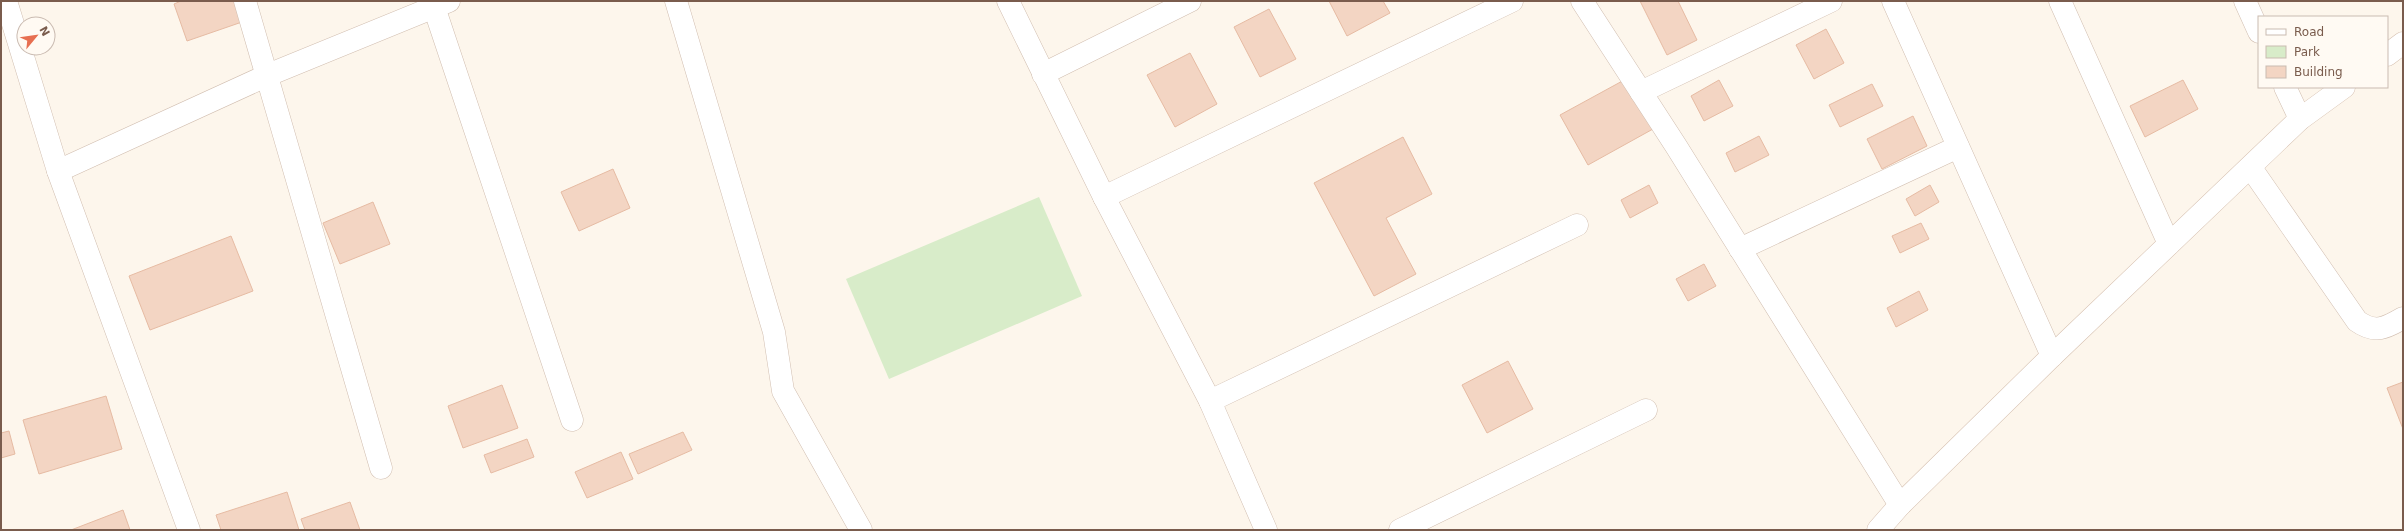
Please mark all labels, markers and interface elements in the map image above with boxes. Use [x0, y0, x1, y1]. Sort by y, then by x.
north arrow [16, 16, 56, 56]
legend [2258, 16, 2388, 88]
text: N [36, 24, 52, 39]
text: Road [2294, 25, 2324, 39]
text: Park [2294, 45, 2320, 59]
text: Building [2294, 65, 2343, 79]

